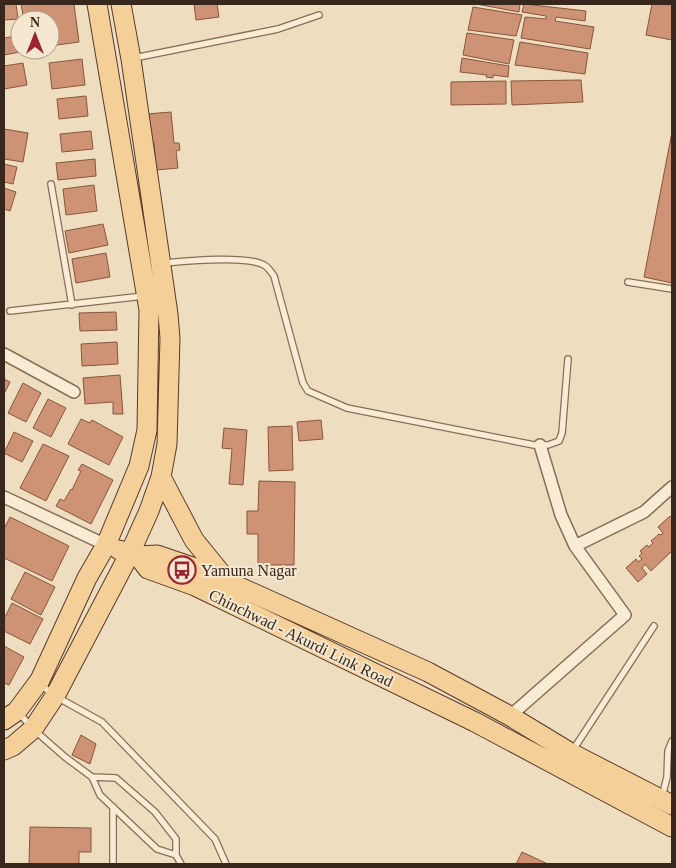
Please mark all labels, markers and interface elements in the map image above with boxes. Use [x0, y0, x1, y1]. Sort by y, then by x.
north arrow [10, 10, 60, 60]
text: N [30, 15, 40, 30]
bus stop icon: Yamuna Nagar [167, 555, 197, 585]
place label: Yamuna Nagar [201, 562, 297, 580]
street label: Chinchwad - Akurdi Link Road [206, 586, 396, 690]

